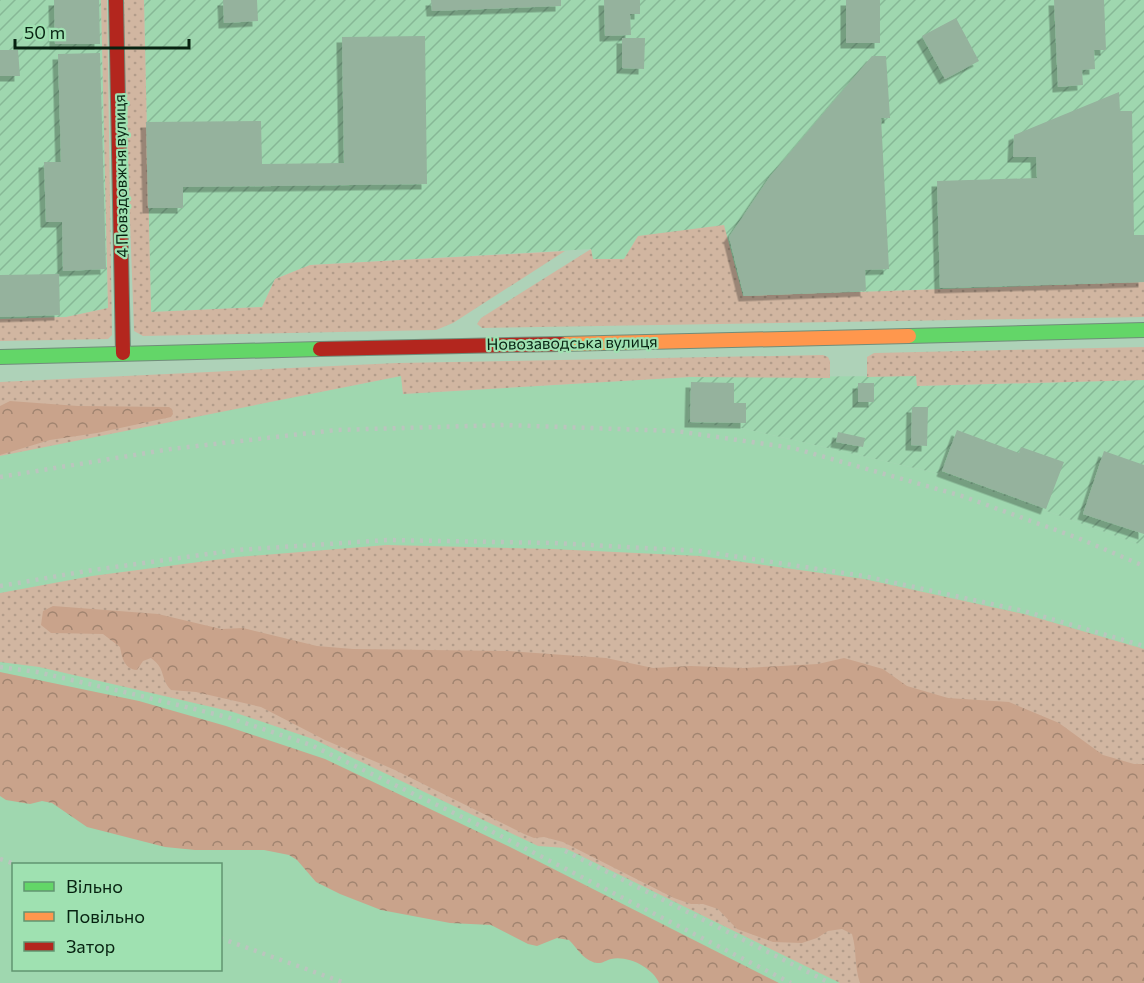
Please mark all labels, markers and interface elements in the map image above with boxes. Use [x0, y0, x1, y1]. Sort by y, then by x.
scale bar [15, 12, 189, 50]
text: 50 m [24, 21, 65, 43]
street label: 4 Повздовжня вулиця [109, 94, 131, 258]
street label: Новозаводська вулиця [486, 331, 658, 353]
legend [12, 863, 222, 971]
text: Вільно [66, 875, 123, 897]
text: Повільно [66, 905, 145, 927]
text: Затор [66, 935, 115, 957]

